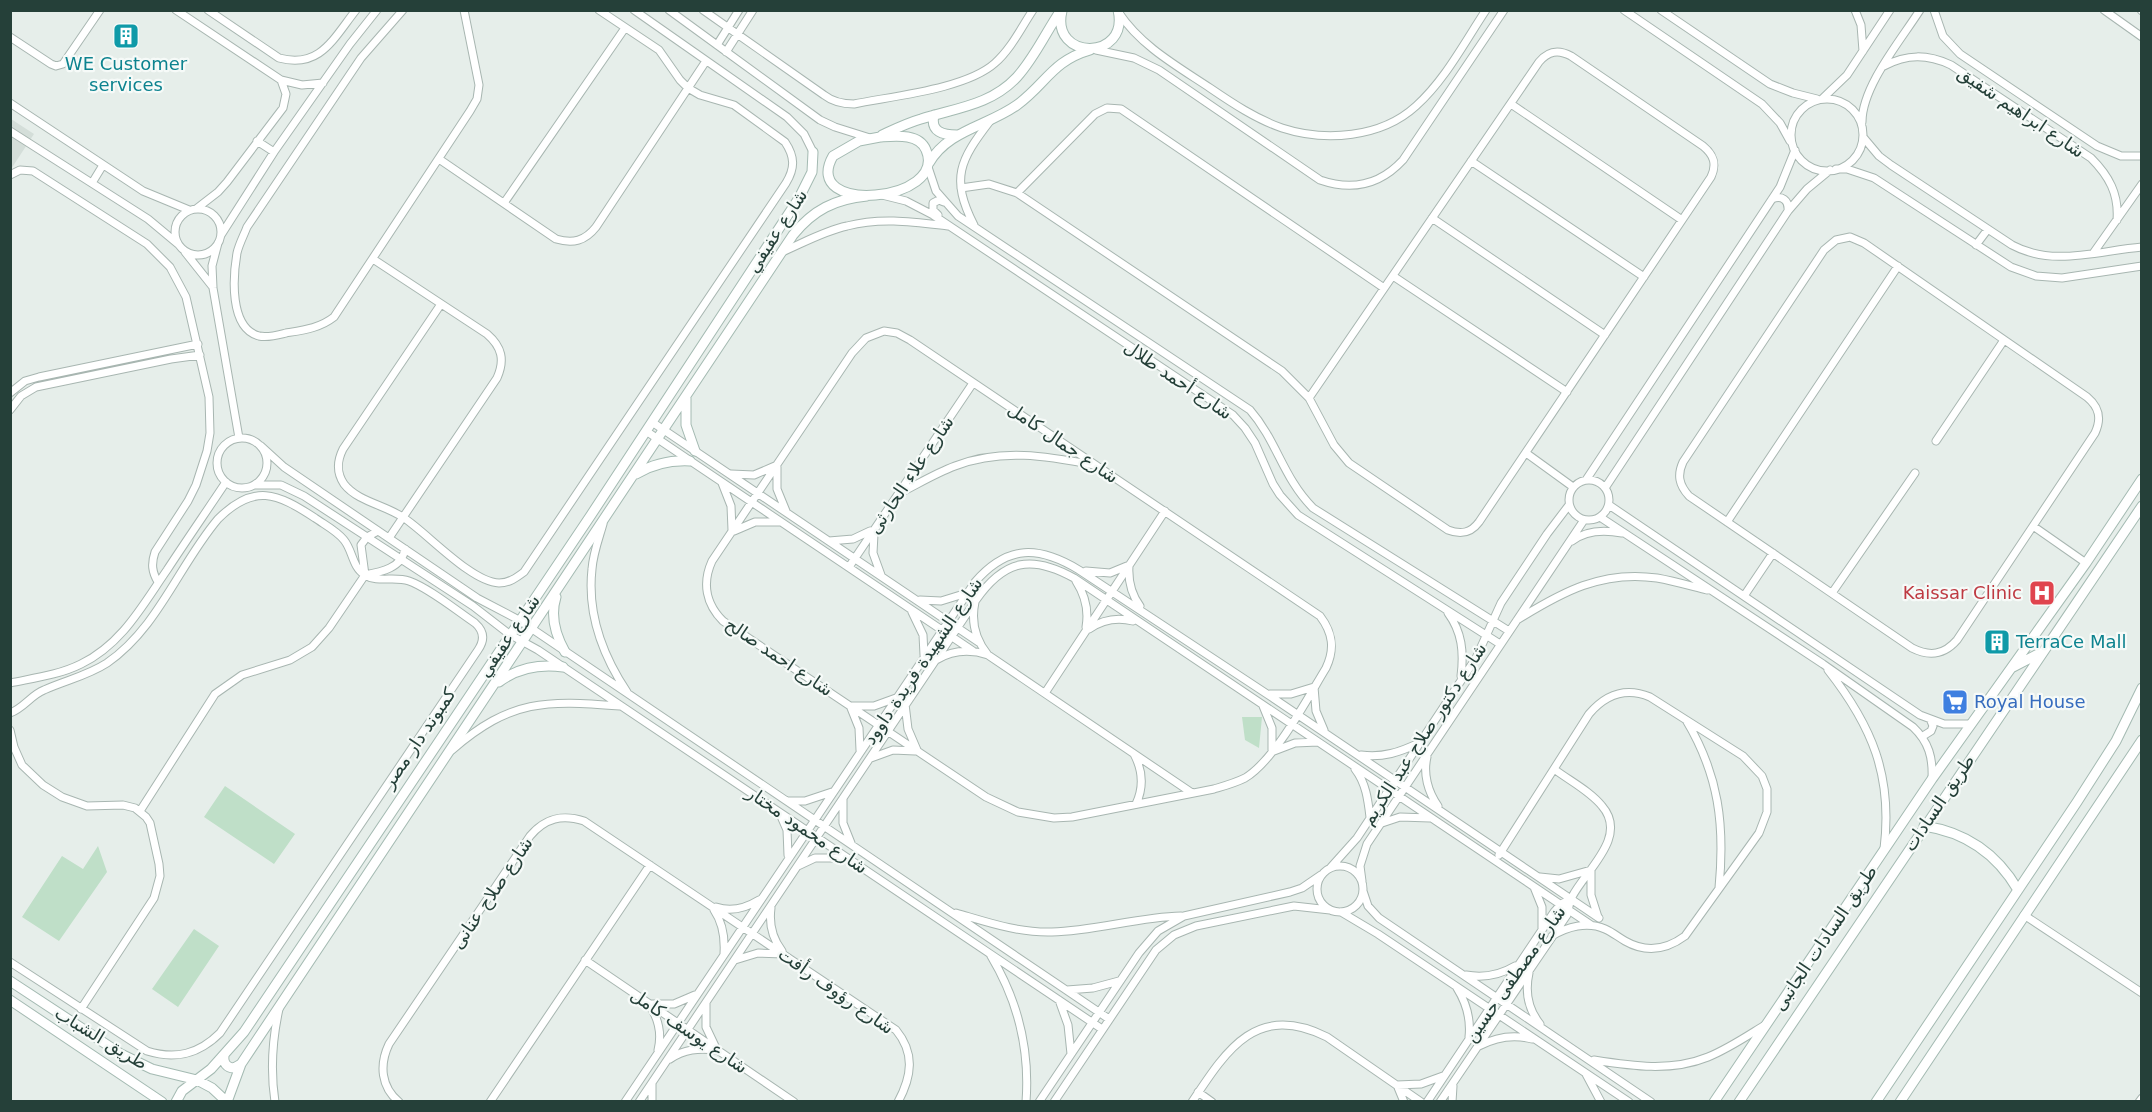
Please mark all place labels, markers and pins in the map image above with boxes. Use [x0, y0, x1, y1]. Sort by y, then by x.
building icon: WE Customer services [111, 21, 141, 51]
place label: WE Customer services [65, 53, 188, 95]
hospital icon: Kaissar Clinic [2027, 578, 2057, 608]
place label: Kaissar Clinic [1903, 582, 2022, 603]
building icon: TerraCe Mall [1982, 627, 2012, 657]
place label: TerraCe Mall [2015, 631, 2126, 652]
supermarket icon: Royal House [1940, 687, 1970, 717]
place label: Royal House [1974, 691, 2086, 712]

